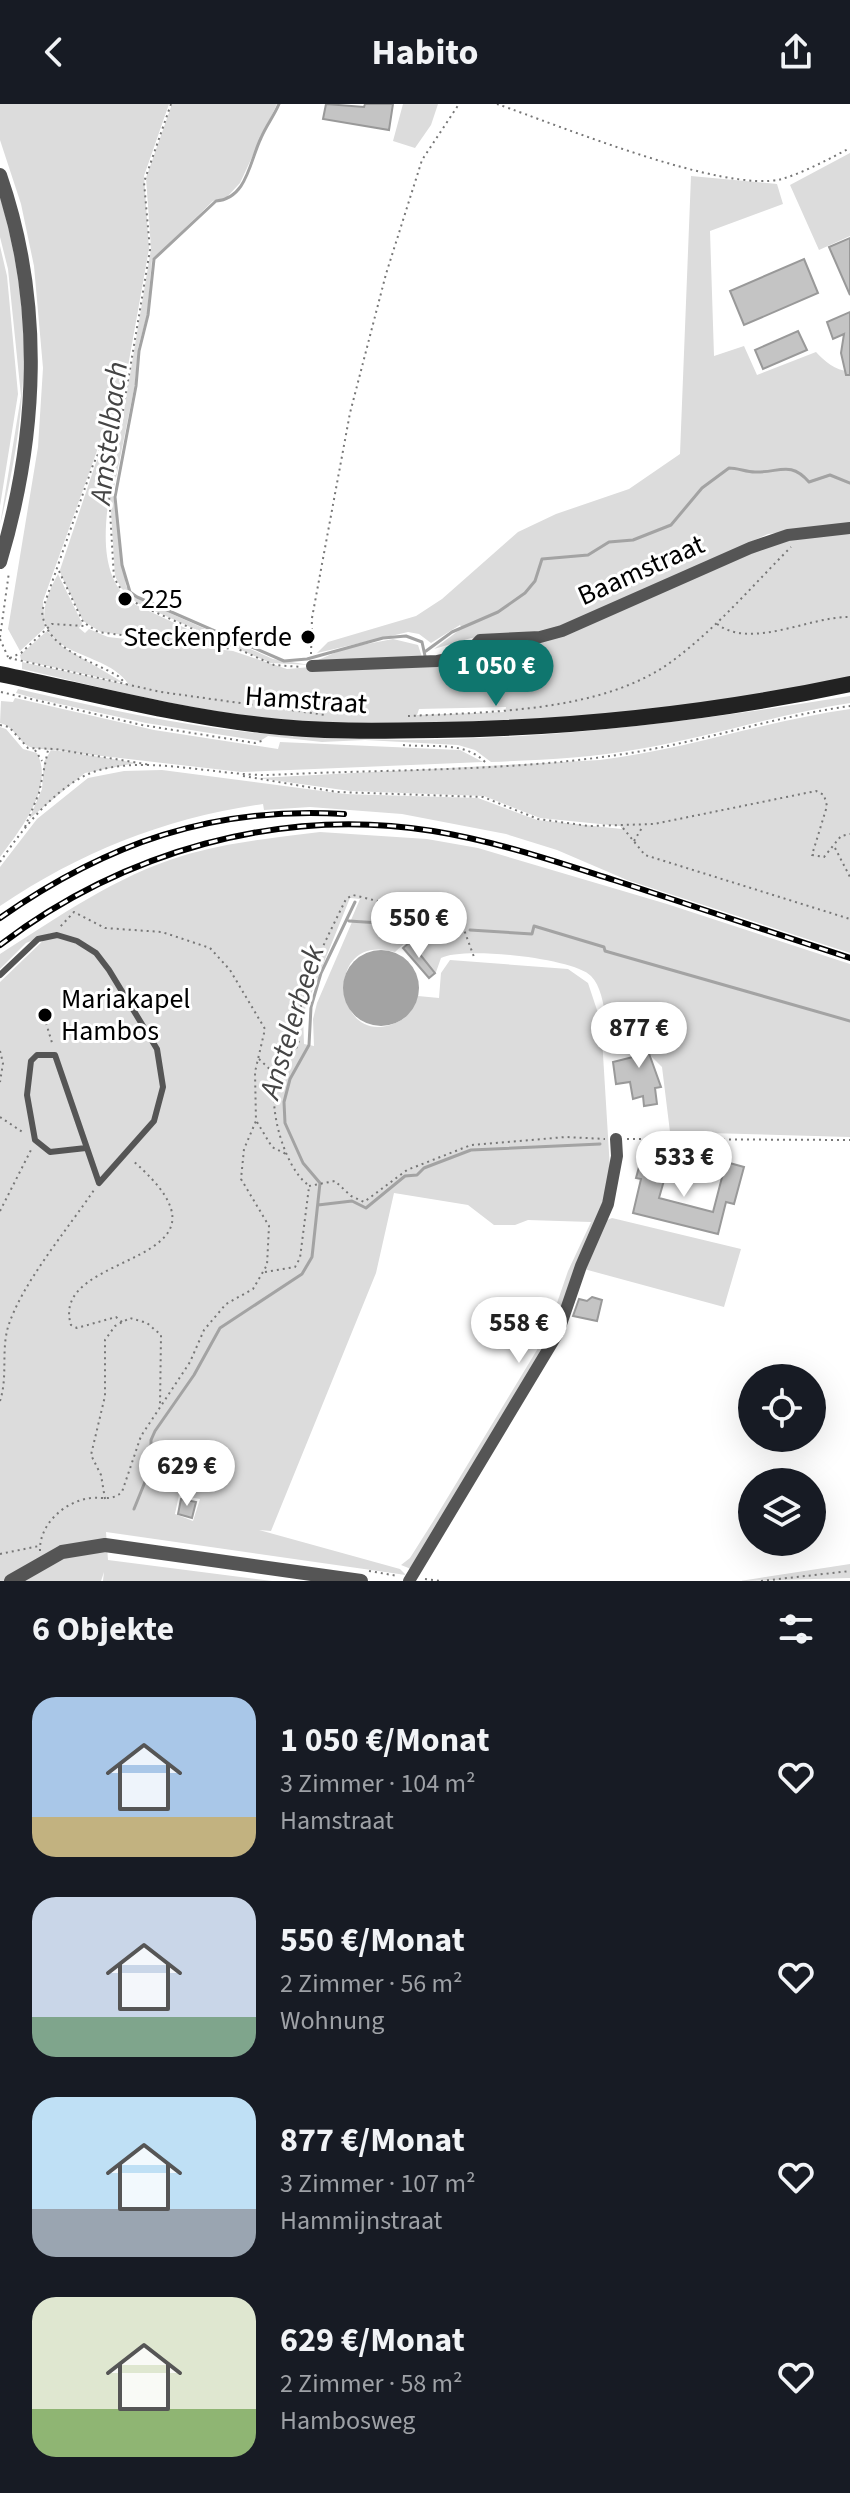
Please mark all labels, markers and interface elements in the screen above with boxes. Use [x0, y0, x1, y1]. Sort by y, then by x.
text: Habito [372, 27, 478, 78]
icon: back [32, 30, 76, 74]
icon: share [774, 30, 818, 74]
water label: Amstelbach [79, 359, 139, 509]
street label: Baamstraat [571, 524, 711, 616]
place label: 225 [141, 579, 183, 619]
marker: 225 [116, 590, 134, 608]
place label: Steckenpferde [123, 617, 292, 657]
marker: Steckenpferde [299, 628, 317, 646]
pin: 1 050 € [422, 640, 570, 708]
text: 1 050 € [456, 647, 536, 684]
street label: Hamstraat [243, 676, 369, 724]
pin: 550 € [363, 892, 475, 960]
text: 550 € [389, 899, 449, 936]
water label: Anstelerbeek [248, 939, 336, 1106]
place label: Mariakapel Hambos [61, 979, 190, 1051]
pin: 877 € [583, 1002, 695, 1070]
marker: Mariakapel Hambos [36, 1006, 54, 1024]
text: 877 € [609, 1009, 669, 1046]
pin: 533 € [628, 1131, 740, 1199]
text: 533 € [654, 1138, 714, 1175]
pin: 558 € [463, 1297, 575, 1365]
text: 558 € [489, 1304, 549, 1341]
map controls [738, 1364, 826, 1556]
button: locate [738, 1364, 826, 1452]
pin: 629 € [131, 1440, 243, 1508]
text: 629 € [157, 1447, 217, 1484]
button: layers [738, 1468, 826, 1556]
text: 6 Objekte [32, 1605, 174, 1654]
icon: filters [774, 1607, 818, 1651]
text: 1 050 €/Monat [280, 1716, 489, 1765]
icon: home [96, 1729, 192, 1825]
icon: heart [774, 1755, 818, 1799]
text: 3 Zimmer · 104 m² [280, 1765, 476, 1802]
text: Hamstraat [280, 1802, 394, 1839]
text: 550 €/Monat [280, 1916, 465, 1965]
icon: home [96, 1929, 192, 2025]
icon: heart [774, 1955, 818, 1999]
text: 2 Zimmer · 56 m² [280, 1965, 463, 2002]
text: Wohnung [280, 2002, 384, 2039]
text: 877 €/Monat [280, 2116, 465, 2165]
icon: home [96, 2129, 192, 2225]
icon: heart [774, 2155, 818, 2199]
text: 3 Zimmer · 107 m² [280, 2165, 476, 2202]
text: Hammijnstraat [280, 2202, 442, 2239]
text: 629 €/Monat [280, 2316, 465, 2365]
icon: home [96, 2329, 192, 2425]
icon: heart [774, 2355, 818, 2399]
text: 2 Zimmer · 58 m² [280, 2365, 463, 2402]
text: Hambosweg [280, 2402, 415, 2439]

